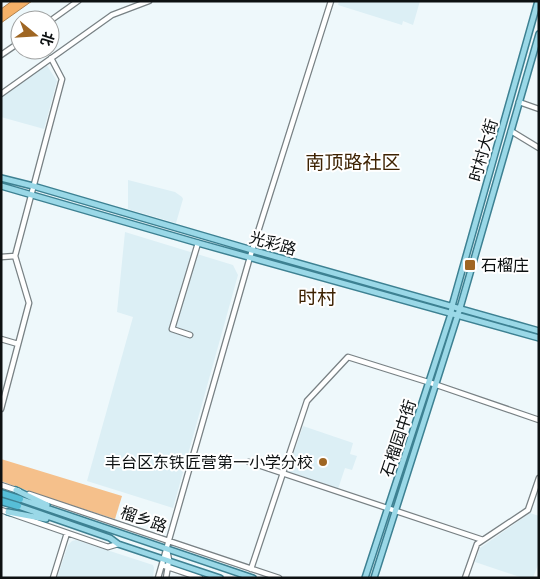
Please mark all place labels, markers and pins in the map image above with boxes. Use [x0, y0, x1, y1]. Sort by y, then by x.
place label: 石榴庄 [481, 254, 529, 276]
marker: 石榴庄 [463, 258, 477, 272]
place label: 丰台区东铁匠营第一小学分校 [105, 451, 313, 473]
marker: 丰台区东铁匠营第一小学分校 [317, 456, 329, 468]

